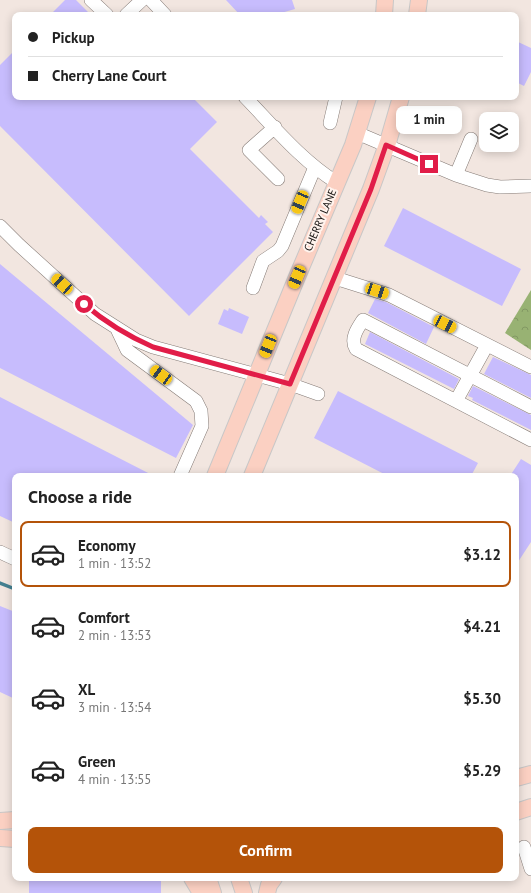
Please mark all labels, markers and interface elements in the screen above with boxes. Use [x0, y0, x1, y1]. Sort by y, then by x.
text: Pickup [52, 28, 95, 47]
text: Cherry Lane Court [52, 66, 167, 85]
callout: 1 min [396, 106, 462, 134]
text: 1 min [413, 111, 445, 128]
map controls [479, 112, 519, 152]
button: layers [479, 112, 519, 152]
route end [420, 155, 438, 173]
street label: CHERRY LANE [301, 187, 339, 253]
car [290, 189, 310, 215]
car [287, 264, 307, 290]
car [49, 272, 75, 296]
car [364, 282, 390, 300]
route start [75, 295, 93, 313]
car [432, 313, 458, 335]
car [258, 333, 278, 359]
car [148, 363, 174, 387]
text: Choose a ride [28, 485, 132, 508]
icon: car [30, 536, 66, 572]
text: Economy [78, 536, 136, 555]
text: $3.12 [463, 545, 501, 564]
text: 1 min · 13:52 [78, 555, 151, 572]
icon: car [30, 608, 66, 644]
text: Comfort [78, 608, 130, 627]
text: $4.21 [463, 617, 501, 636]
text: 2 min · 13:53 [78, 627, 151, 644]
icon: car [30, 680, 66, 716]
text: XL [78, 680, 95, 699]
text: $5.30 [463, 689, 501, 708]
text: 3 min · 13:54 [78, 699, 151, 716]
icon: car [30, 752, 66, 788]
text: Green [78, 752, 116, 771]
text: $5.29 [463, 761, 501, 780]
text: 4 min · 13:55 [78, 771, 151, 788]
button: Confirm [28, 827, 503, 873]

